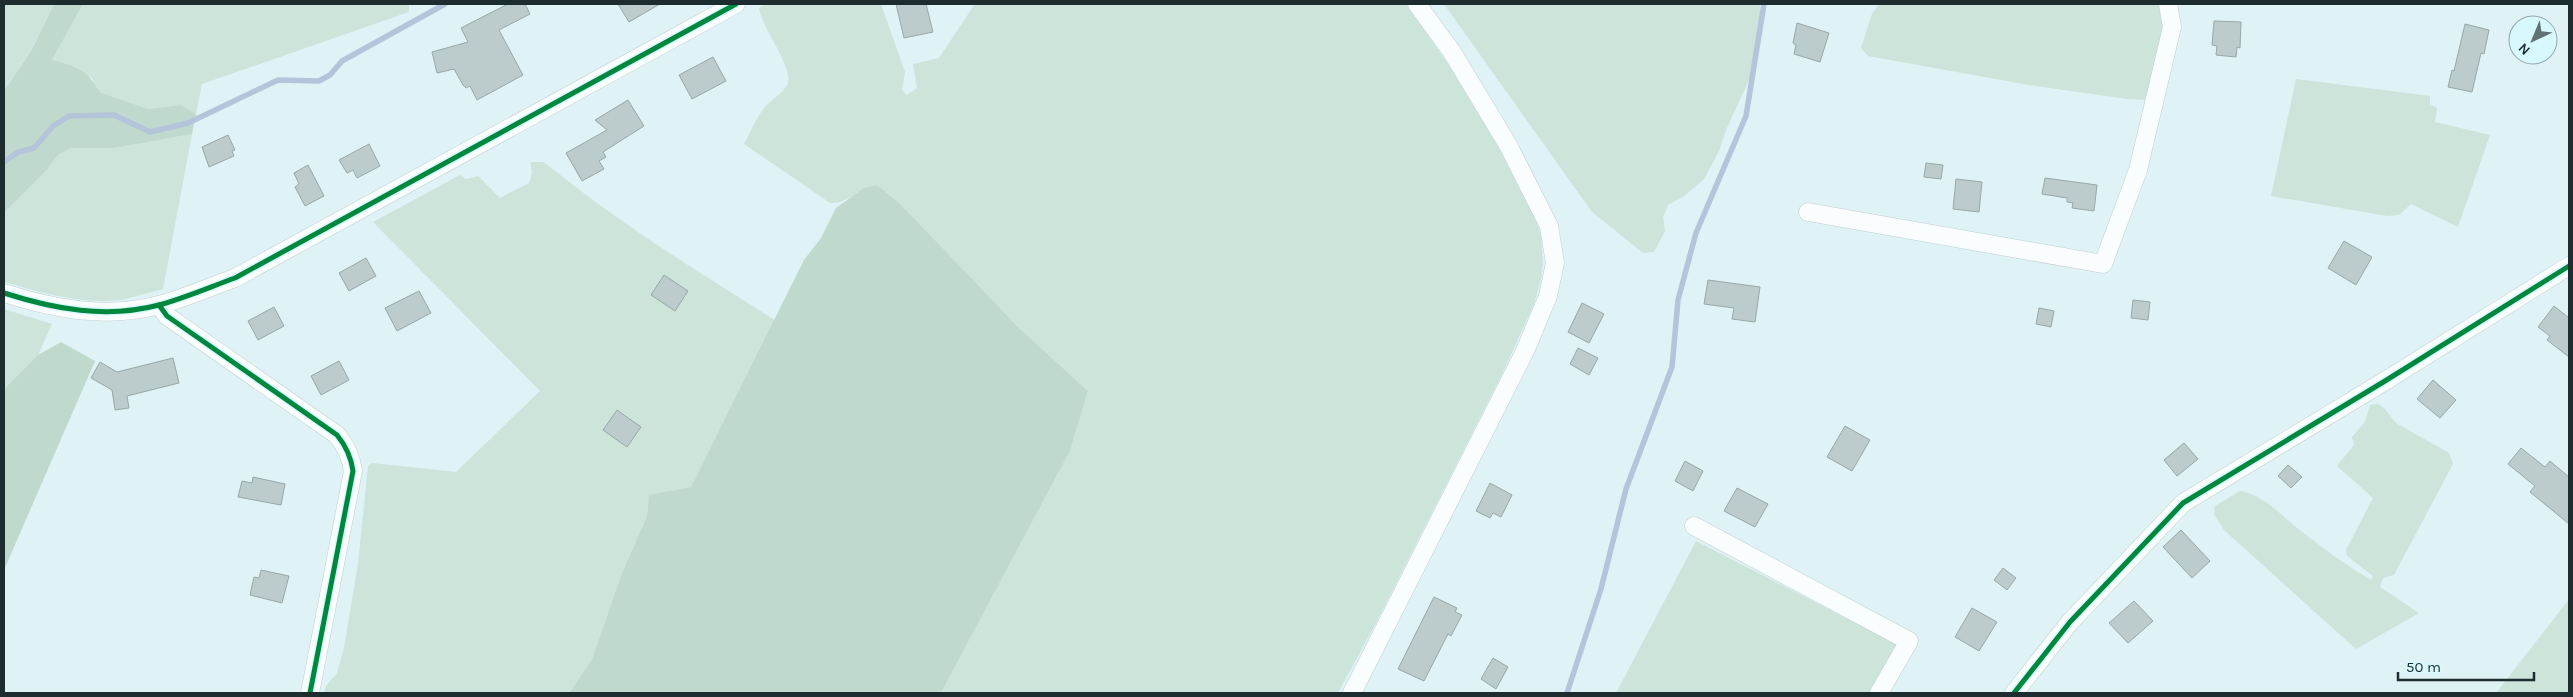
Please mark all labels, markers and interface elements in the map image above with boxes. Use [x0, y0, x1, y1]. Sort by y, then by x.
north arrow [2508, 15, 2558, 65]
text: N [2515, 39, 2534, 59]
scale bar [2398, 650, 2534, 682]
text: 50 m [2406, 658, 2441, 676]

